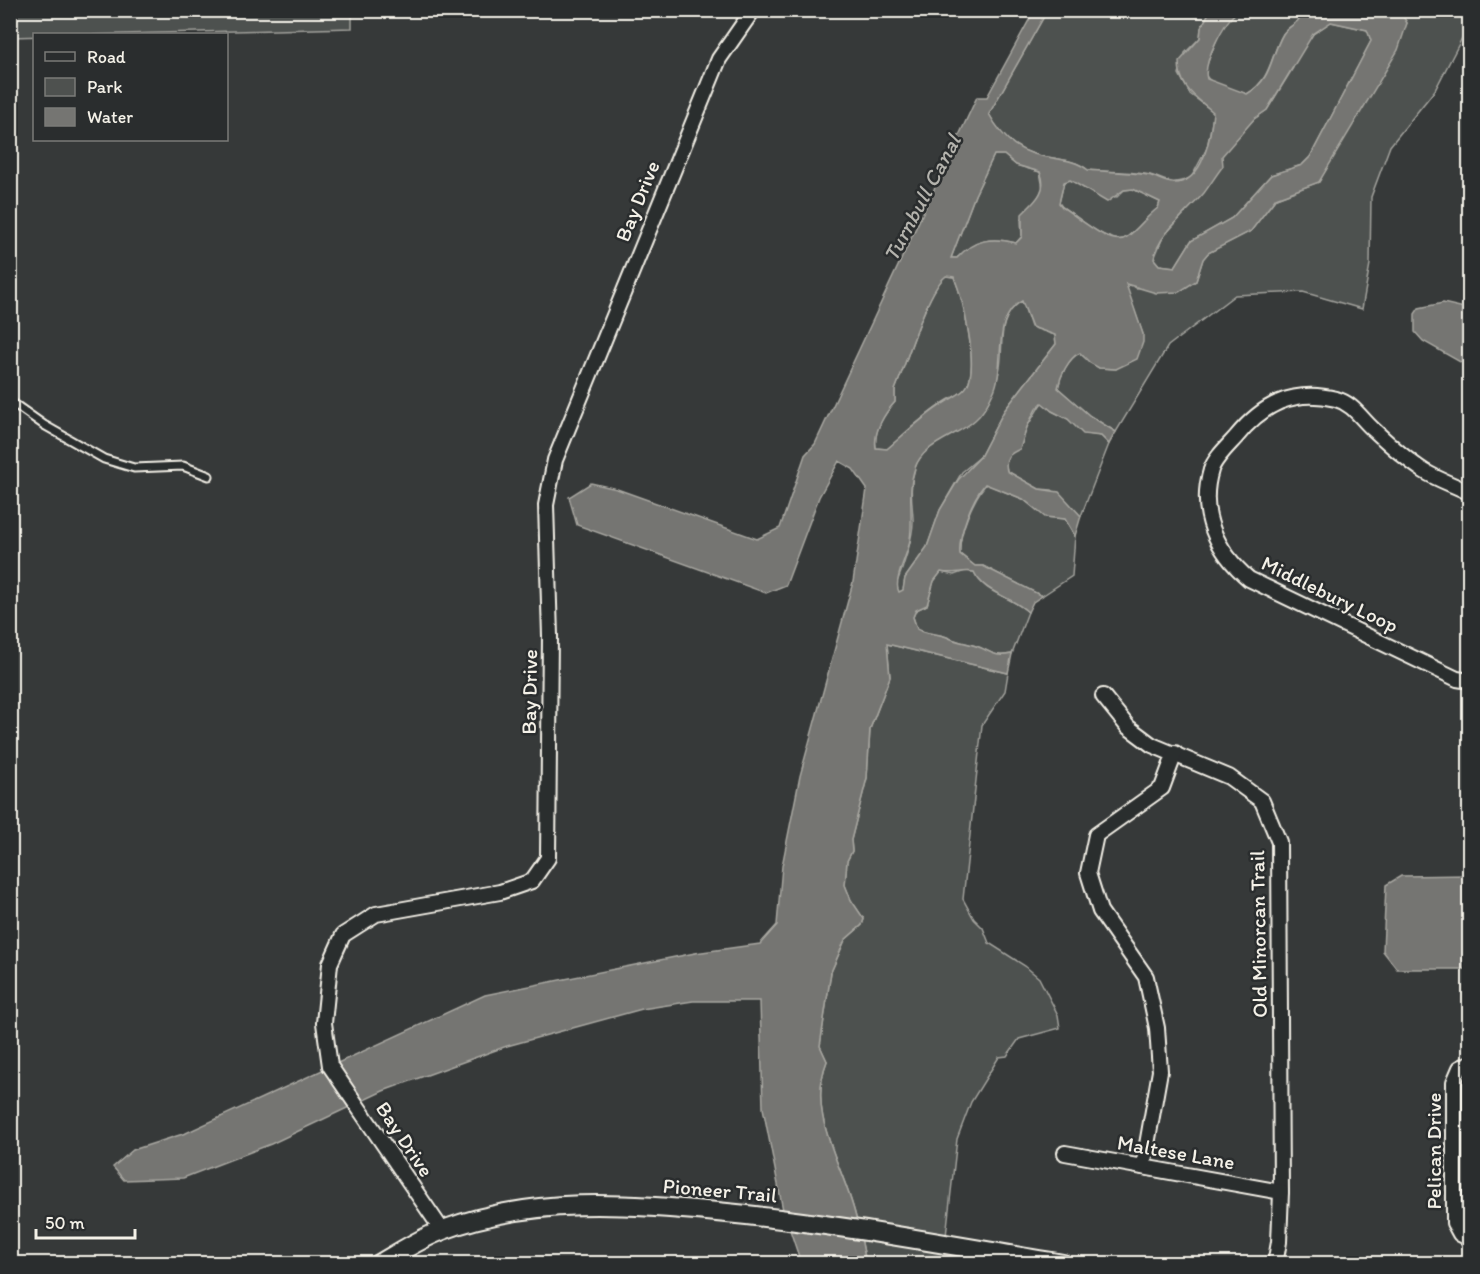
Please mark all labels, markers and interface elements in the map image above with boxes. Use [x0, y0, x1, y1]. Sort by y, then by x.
legend [33, 33, 228, 141]
text: Road [87, 46, 126, 68]
text: Park [87, 76, 122, 98]
text: Water [87, 106, 133, 128]
water label: Turnbull Canal [877, 128, 968, 266]
street label: Bay Drive [609, 157, 665, 245]
street label: Middlebury Loop [1258, 550, 1402, 638]
street label: Bay Drive [516, 649, 542, 735]
street label: Old Minorcan Trail [1244, 850, 1272, 1018]
street label: Pelican Drive [1421, 1092, 1446, 1210]
street label: Bay Drive [371, 1097, 439, 1181]
street label: Maltese Lane [1115, 1129, 1237, 1175]
street label: Pioneer Trail [662, 1173, 778, 1207]
scale bar [36, 1202, 135, 1240]
text: 50 m [45, 1212, 85, 1234]

